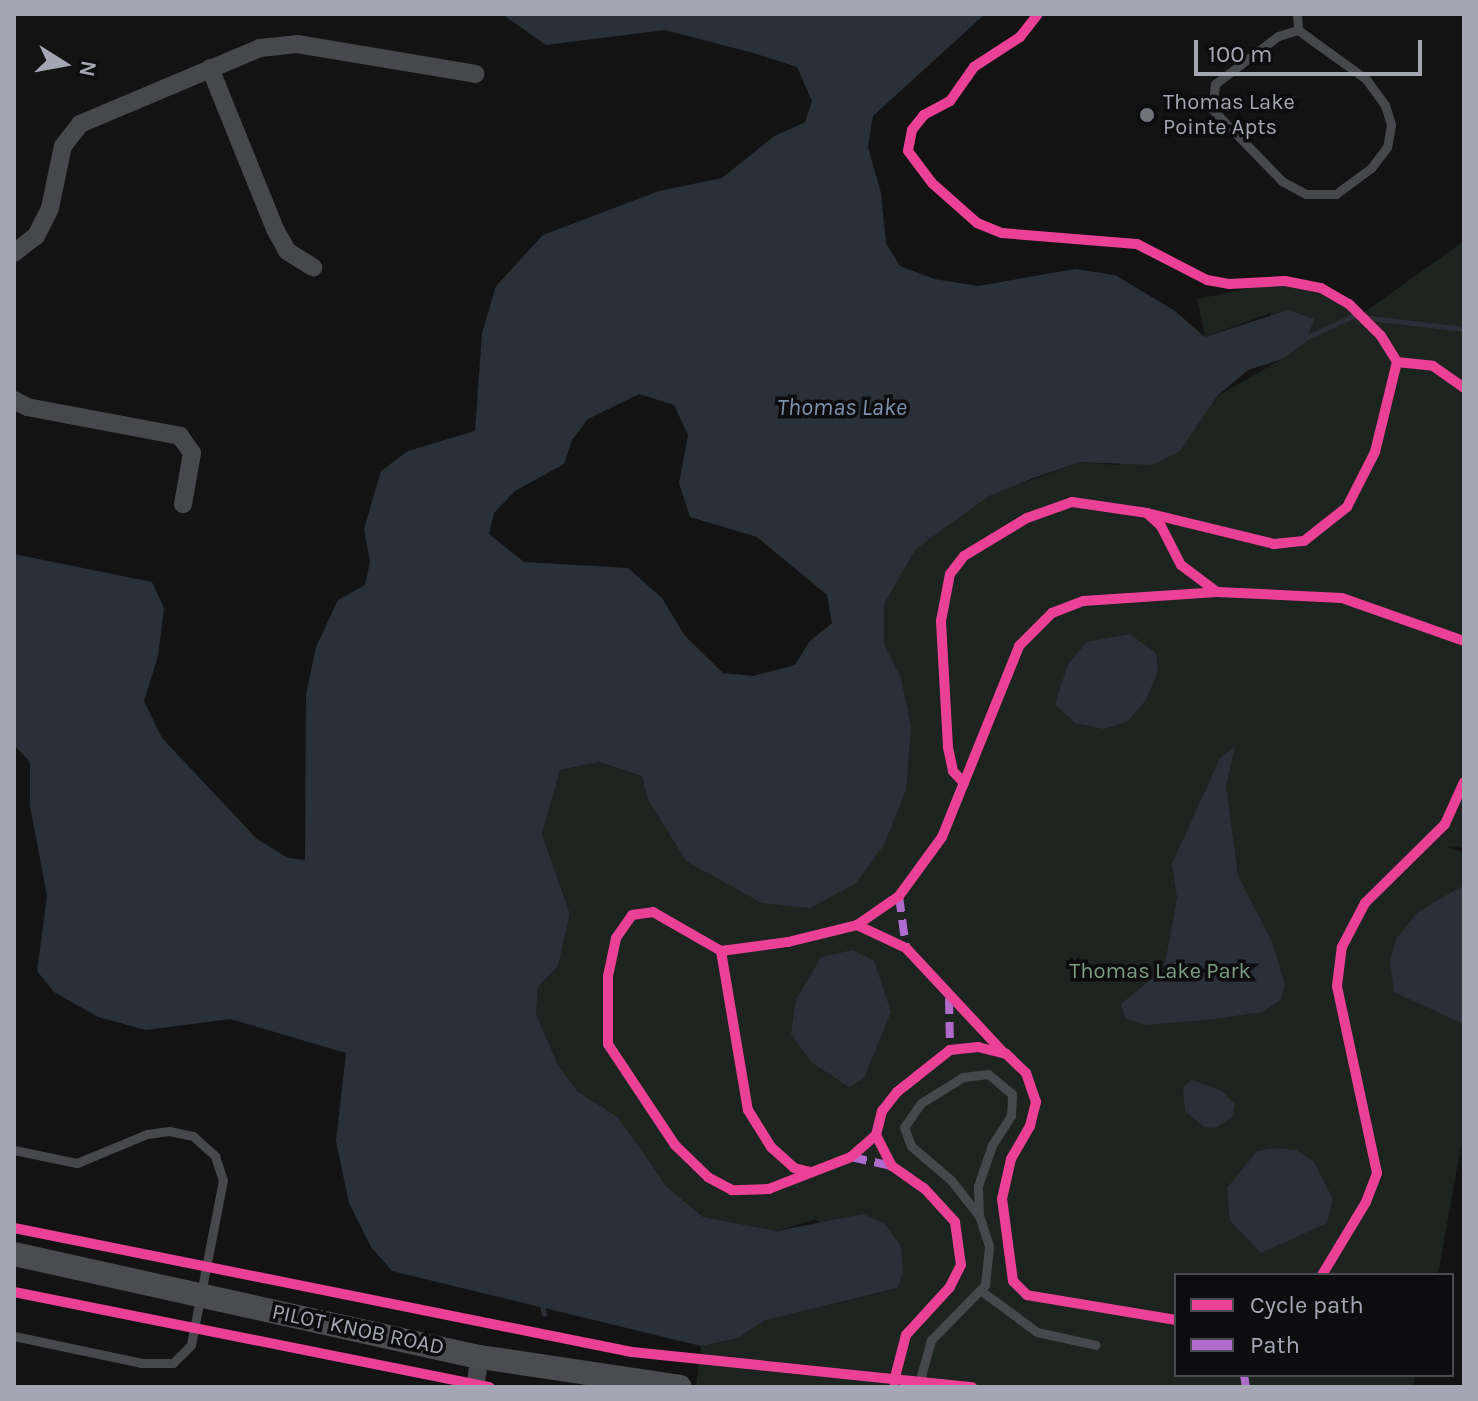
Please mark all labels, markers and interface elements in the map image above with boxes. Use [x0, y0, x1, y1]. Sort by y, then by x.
north arrow [24, 24, 104, 104]
scale bar [1198, 24, 1426, 74]
text: 100 m [1208, 40, 1273, 68]
text: N [73, 58, 102, 79]
place label: Thomas Lake Pointe Apts [1163, 89, 1295, 140]
marker: Thomas Lake Pointe Apts [1138, 106, 1156, 124]
water label: Thomas Lake [777, 394, 907, 422]
park label: Thomas Lake Park [1069, 959, 1251, 985]
legend [1174, 1273, 1454, 1377]
text: Cycle path [1250, 1291, 1364, 1319]
street label: PILOT KNOB ROAD [269, 1299, 447, 1361]
text: Path [1250, 1331, 1300, 1359]

